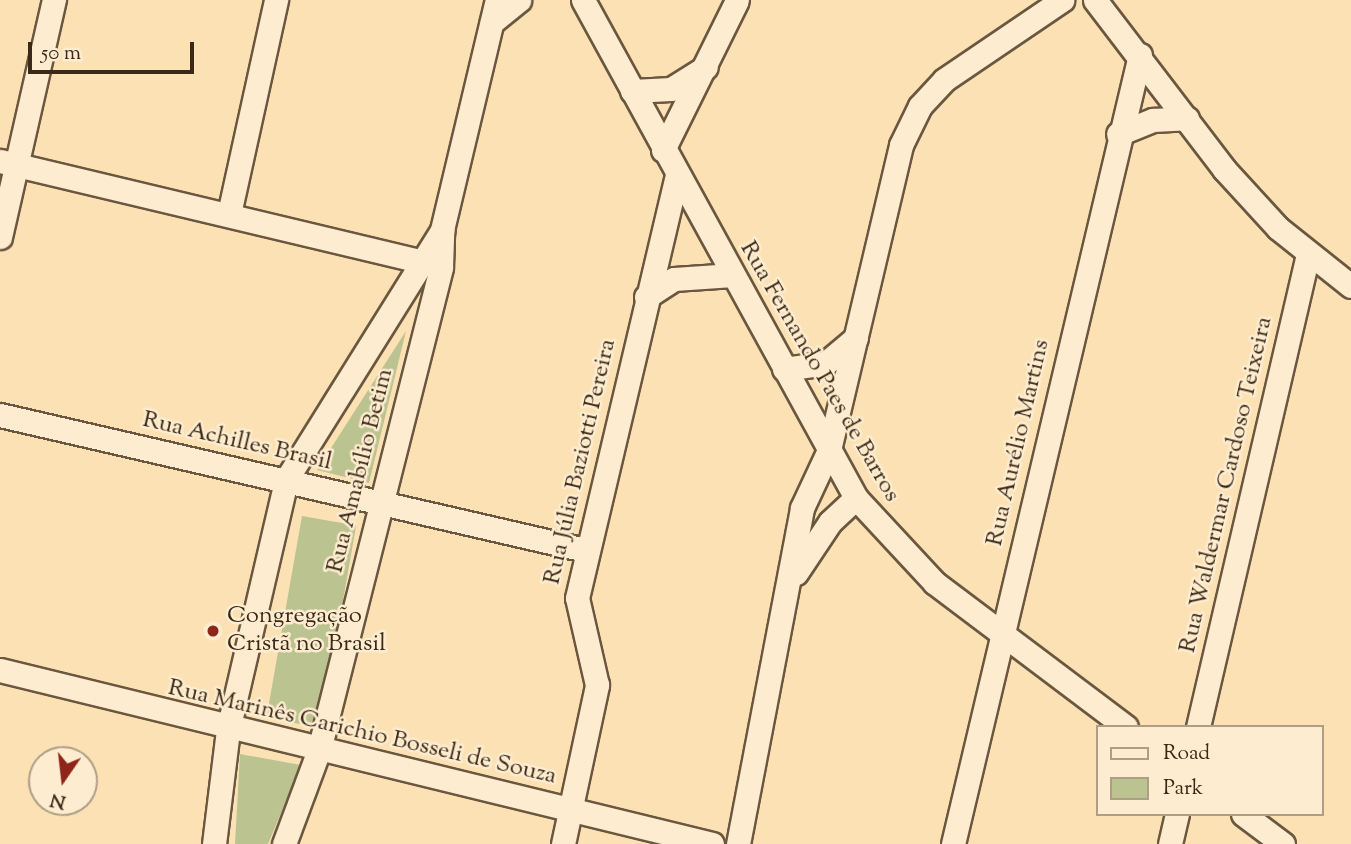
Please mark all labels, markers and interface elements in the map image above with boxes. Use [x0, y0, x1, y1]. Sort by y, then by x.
scale bar [32, 28, 198, 72]
text: 50 m [41, 39, 81, 69]
street label: Rua Fernando Paes de Barros [733, 237, 905, 507]
street label: Rua Waldermar Cardoso Teixeira [1174, 314, 1280, 656]
street label: Rua Júlia Baziotti Pereira [539, 337, 623, 587]
street label: Rua Aurélio Martins [981, 337, 1057, 549]
street label: Rua Amabílio Betim [322, 366, 400, 576]
street label: Rua Achilles Brasil [139, 406, 335, 478]
place label: Congregação Cristã no Brasil [227, 603, 386, 659]
marker: Congregação Cristã no Brasil [205, 623, 221, 639]
street label: Rua Marinês Carichio Bosseli de Souza [165, 674, 559, 792]
legend [1096, 725, 1323, 816]
text: Road [1163, 739, 1210, 769]
north arrow [28, 746, 98, 816]
text: Park [1163, 774, 1203, 804]
text: N [48, 785, 69, 815]

